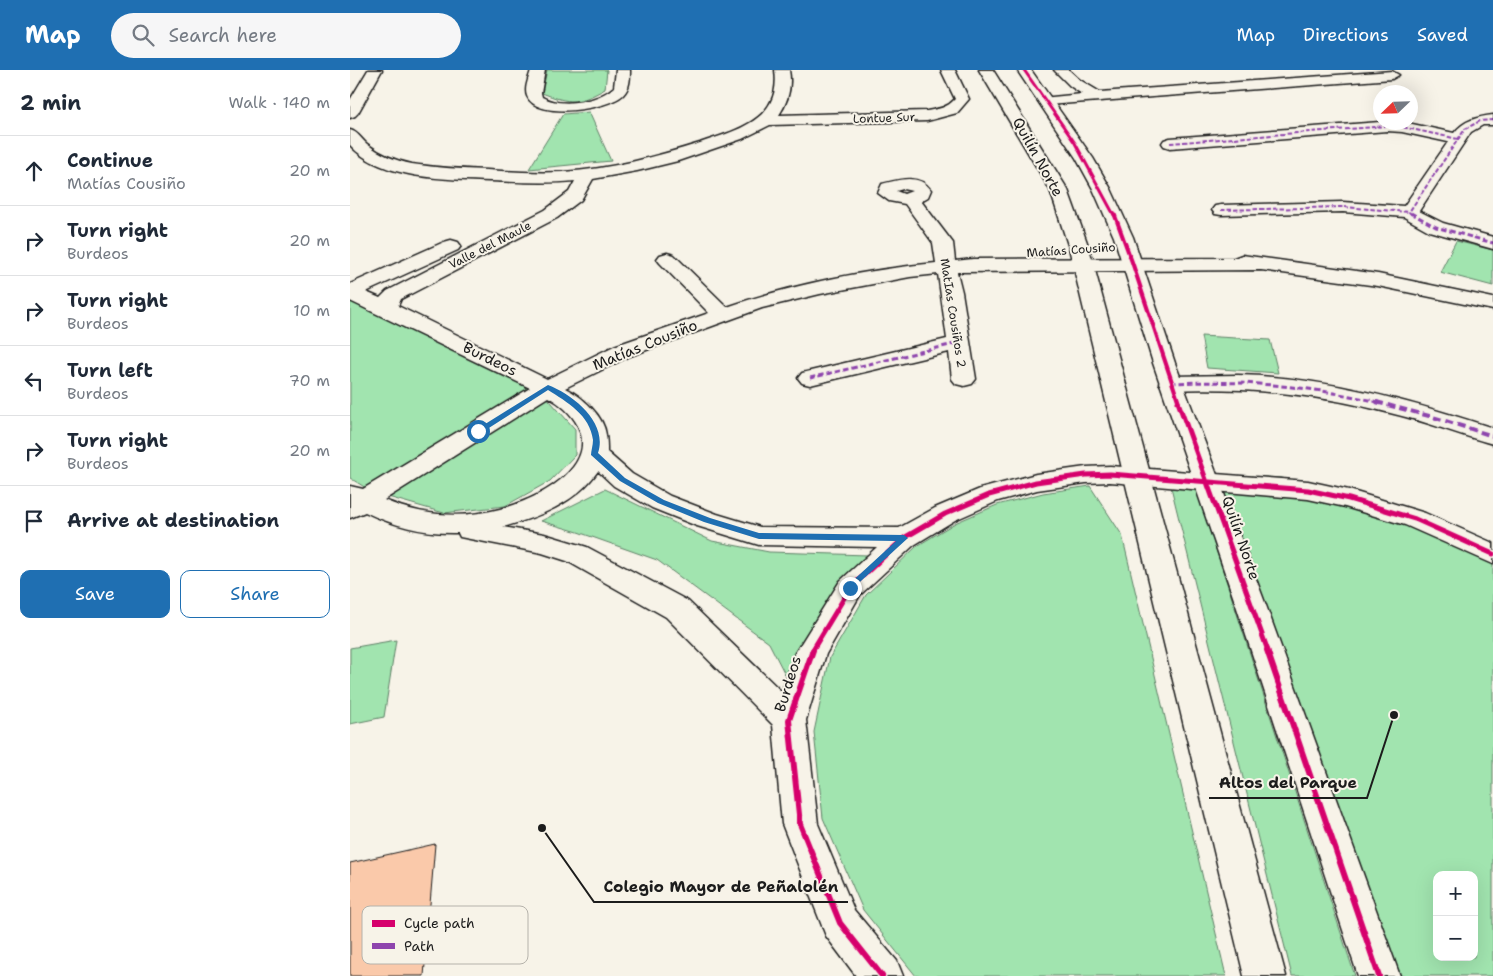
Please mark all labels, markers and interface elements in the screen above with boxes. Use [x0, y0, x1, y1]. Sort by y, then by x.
search box [111, 13, 461, 58]
text: Map [25, 19, 81, 51]
icon: search [129, 21, 157, 49]
text: Search here [169, 23, 277, 48]
text: Map [1237, 23, 1275, 47]
text: Directions [1303, 23, 1389, 47]
text: Saved [1417, 23, 1468, 47]
north arrow [1373, 85, 1418, 130]
text: 2 min [20, 89, 81, 117]
text: Walk · 140 m [228, 92, 330, 113]
street label: Lontue Sur [853, 109, 916, 127]
street label: Quilín Norte [1008, 114, 1068, 200]
text: Continue [67, 148, 153, 173]
icon: ahead [20, 157, 48, 185]
text: 20 m [289, 160, 330, 181]
text: Matías Cousiño [67, 173, 186, 194]
street label: Valle del Maule [446, 217, 534, 273]
text: Turn right [67, 218, 168, 243]
icon: right [20, 227, 48, 255]
text: 20 m [289, 230, 330, 251]
street label: Matías Cousiño [1026, 239, 1116, 261]
text: Burdeos [67, 243, 129, 264]
street label: MatIas Cousiños 2 [936, 257, 970, 369]
text: Turn right [67, 288, 168, 313]
icon: right [20, 297, 48, 325]
text: 10 m [293, 300, 330, 321]
text: Burdeos [67, 313, 129, 334]
street label: Matías Cousiño [590, 315, 700, 375]
street label: Burdeos [460, 337, 520, 381]
text: Turn left [67, 358, 153, 383]
icon: left [20, 367, 48, 395]
text: 70 m [289, 370, 330, 391]
text: Burdeos [67, 383, 129, 404]
route start [467, 420, 490, 443]
text: Turn right [67, 428, 168, 453]
icon: right [20, 437, 48, 465]
text: 20 m [289, 440, 330, 461]
text: Burdeos [67, 453, 129, 474]
street label: Quilín Norte [1217, 493, 1265, 583]
icon: arrive [20, 507, 48, 535]
text: Arrive at destination [67, 508, 279, 533]
button: Save [20, 570, 170, 618]
button: Share [180, 570, 330, 618]
route end [839, 577, 862, 600]
street label: Burdeos [770, 653, 806, 715]
callout: Altos del Parque [1209, 767, 1367, 798]
text: Altos del Parque [1219, 772, 1358, 793]
callout: Colegio Mayor de Peñalolén [594, 871, 848, 902]
map controls [1433, 871, 1478, 961]
button: + [1433, 871, 1478, 916]
text: Colegio Mayor de Peñalolén [604, 876, 839, 897]
legend [362, 906, 528, 964]
text: Cycle path [404, 914, 475, 932]
button: − [1433, 916, 1478, 961]
text: Path [404, 937, 435, 955]

